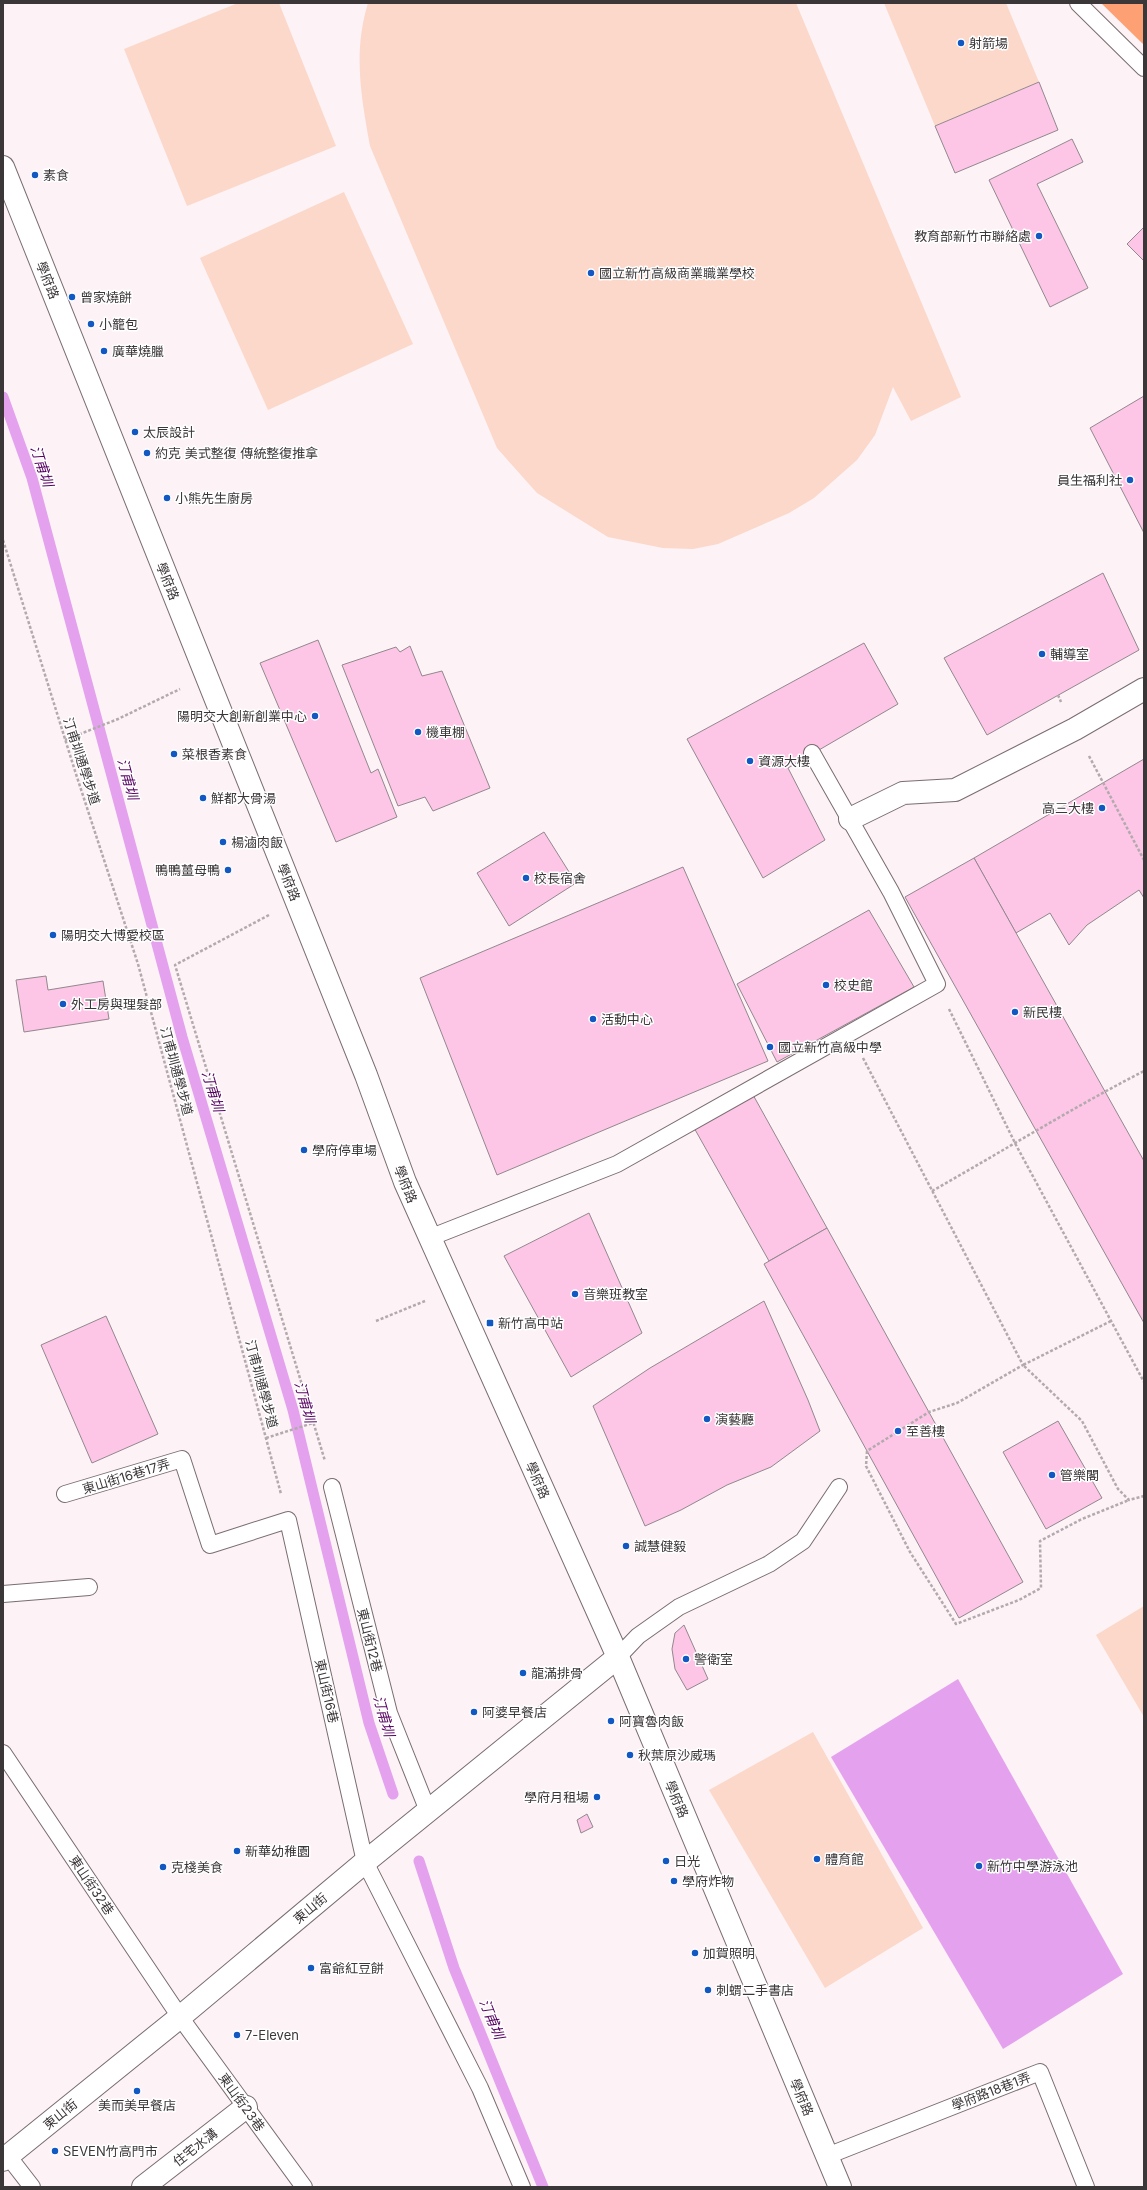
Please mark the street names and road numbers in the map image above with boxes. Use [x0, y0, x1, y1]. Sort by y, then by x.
street label: 學府路 [33, 259, 63, 301]
street label: 學府路 [153, 560, 183, 602]
street label: 汀甫圳通學步道 [60, 715, 104, 807]
street label: 學府路 [274, 861, 304, 903]
street label: 汀甫圳通學步道 [157, 1025, 197, 1117]
street label: 學府路 [391, 1163, 421, 1205]
street label: 汀甫圳通學步道 [242, 1338, 282, 1430]
street label: 東山街16巷17弄 [80, 1455, 172, 1497]
street label: 學府路 [523, 1459, 553, 1501]
street label: 東山街12巷 [354, 1606, 386, 1674]
street label: 東山街16巷 [312, 1657, 342, 1725]
street label: 學府路 [662, 1778, 692, 1820]
street label: 東山街32巷 [66, 1852, 118, 1918]
street label: 東山街 [290, 1889, 330, 1927]
street label: 學府路18巷1弄 [949, 2069, 1033, 2113]
street label: 東山街23巷 [216, 2070, 268, 2134]
street label: 學府路 [787, 2076, 817, 2118]
street label: 東山街 [40, 2096, 80, 2132]
street label: 住宅水溝 [170, 2125, 220, 2169]

